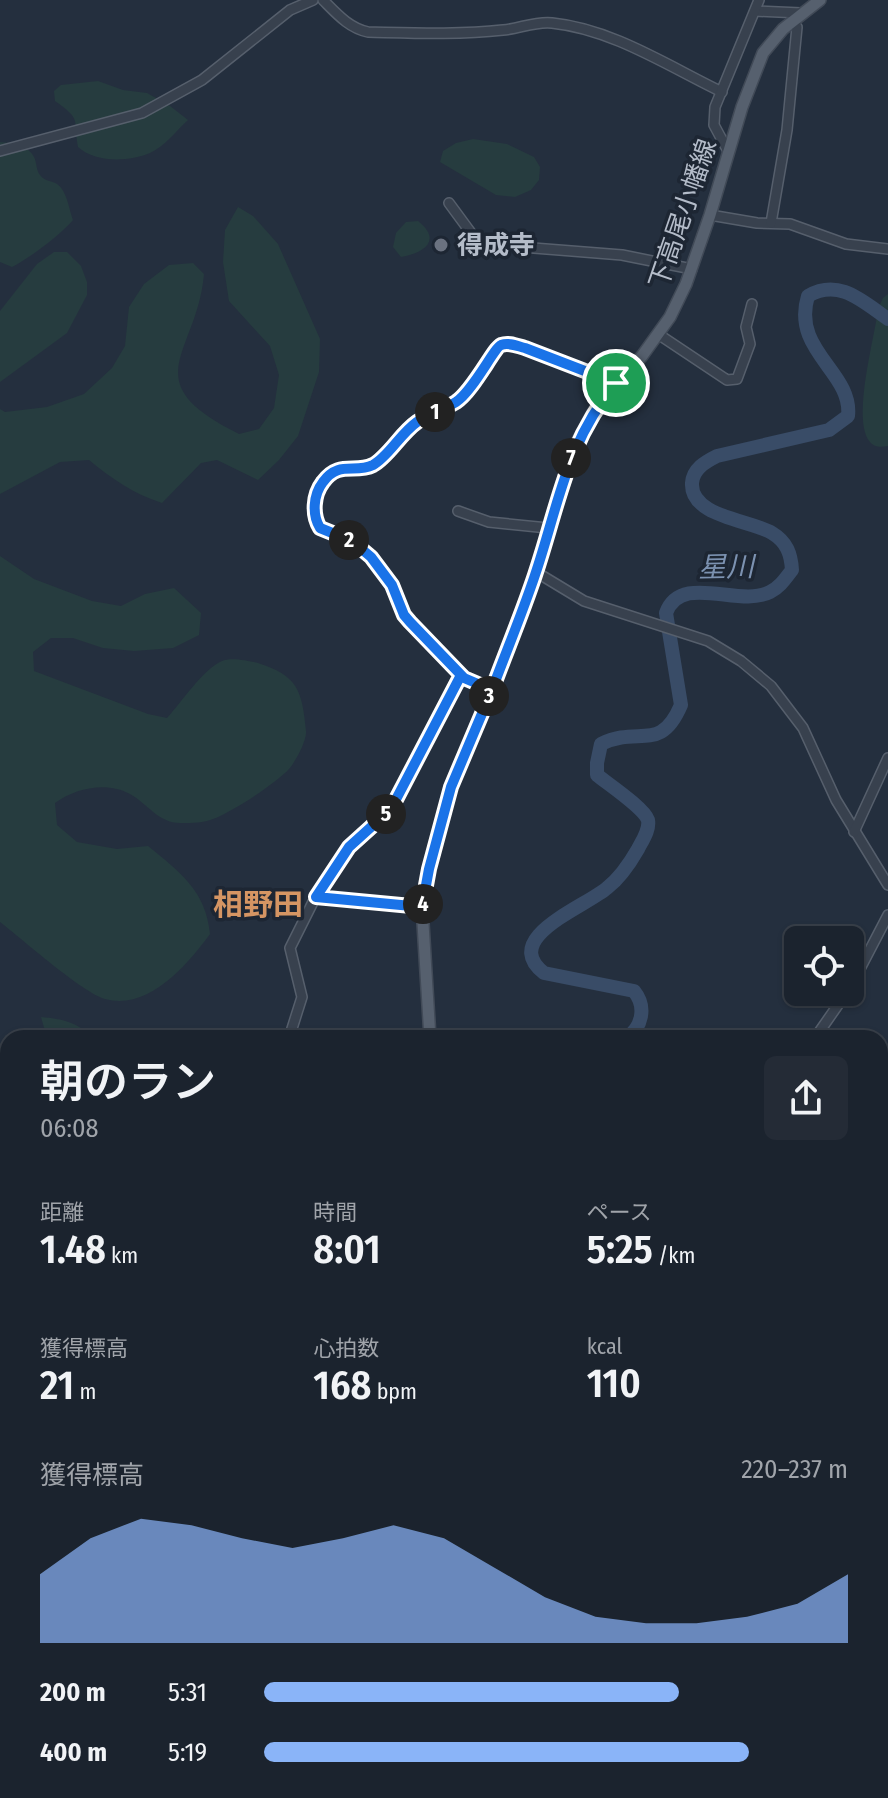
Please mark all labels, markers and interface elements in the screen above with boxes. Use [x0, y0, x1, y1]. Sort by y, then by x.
street label: 下高尾小幡線 [643, 135, 723, 293]
place label: 得成寺 [457, 230, 535, 261]
marker: 得成寺 [432, 236, 450, 254]
pin [582, 349, 650, 417]
icon: arrive [594, 361, 638, 405]
pin: 1 [415, 392, 455, 432]
text: 1 [430, 398, 440, 425]
pin: 7 [551, 438, 591, 478]
text: 7 [566, 444, 576, 471]
pin: 2 [329, 520, 369, 560]
text: 2 [344, 526, 354, 553]
water label: 星川 [698, 550, 757, 584]
pin: 3 [469, 676, 509, 716]
text: 3 [484, 682, 494, 709]
pin: 5 [366, 794, 406, 834]
text: 5 [381, 800, 391, 827]
pin: 4 [403, 884, 443, 924]
district label: 相野田 [213, 887, 303, 923]
text: 4 [417, 890, 429, 917]
map controls [784, 926, 864, 1006]
button: locate [784, 926, 864, 1006]
text: 朝のラン [40, 1056, 216, 1109]
button: share [764, 1056, 848, 1140]
text: 06:08 [40, 1113, 99, 1144]
text: 距離 [40, 1199, 84, 1226]
text: 時間 [313, 1199, 357, 1226]
text: ペース [587, 1199, 652, 1226]
text: 1.48 [40, 1226, 106, 1274]
text: 8:01 [313, 1226, 381, 1274]
text: 5:25 [587, 1226, 653, 1274]
text: km [106, 1242, 138, 1269]
text: /km [653, 1242, 695, 1269]
text: kcal [587, 1333, 622, 1360]
text: 獲得標高 [40, 1335, 128, 1362]
text: 心拍数 [313, 1335, 379, 1362]
text: 110 [587, 1360, 641, 1408]
text: 21 [40, 1362, 74, 1410]
text: 168 [313, 1362, 372, 1410]
text: m [74, 1378, 96, 1405]
text: bpm [372, 1378, 417, 1405]
text: 220–237 m [741, 1454, 848, 1485]
text: 獲得標高 [40, 1460, 144, 1491]
text: 200 m [40, 1677, 106, 1708]
text: 5:31 [168, 1677, 207, 1708]
text: 400 m [40, 1737, 107, 1768]
text: 5:19 [168, 1737, 207, 1768]

